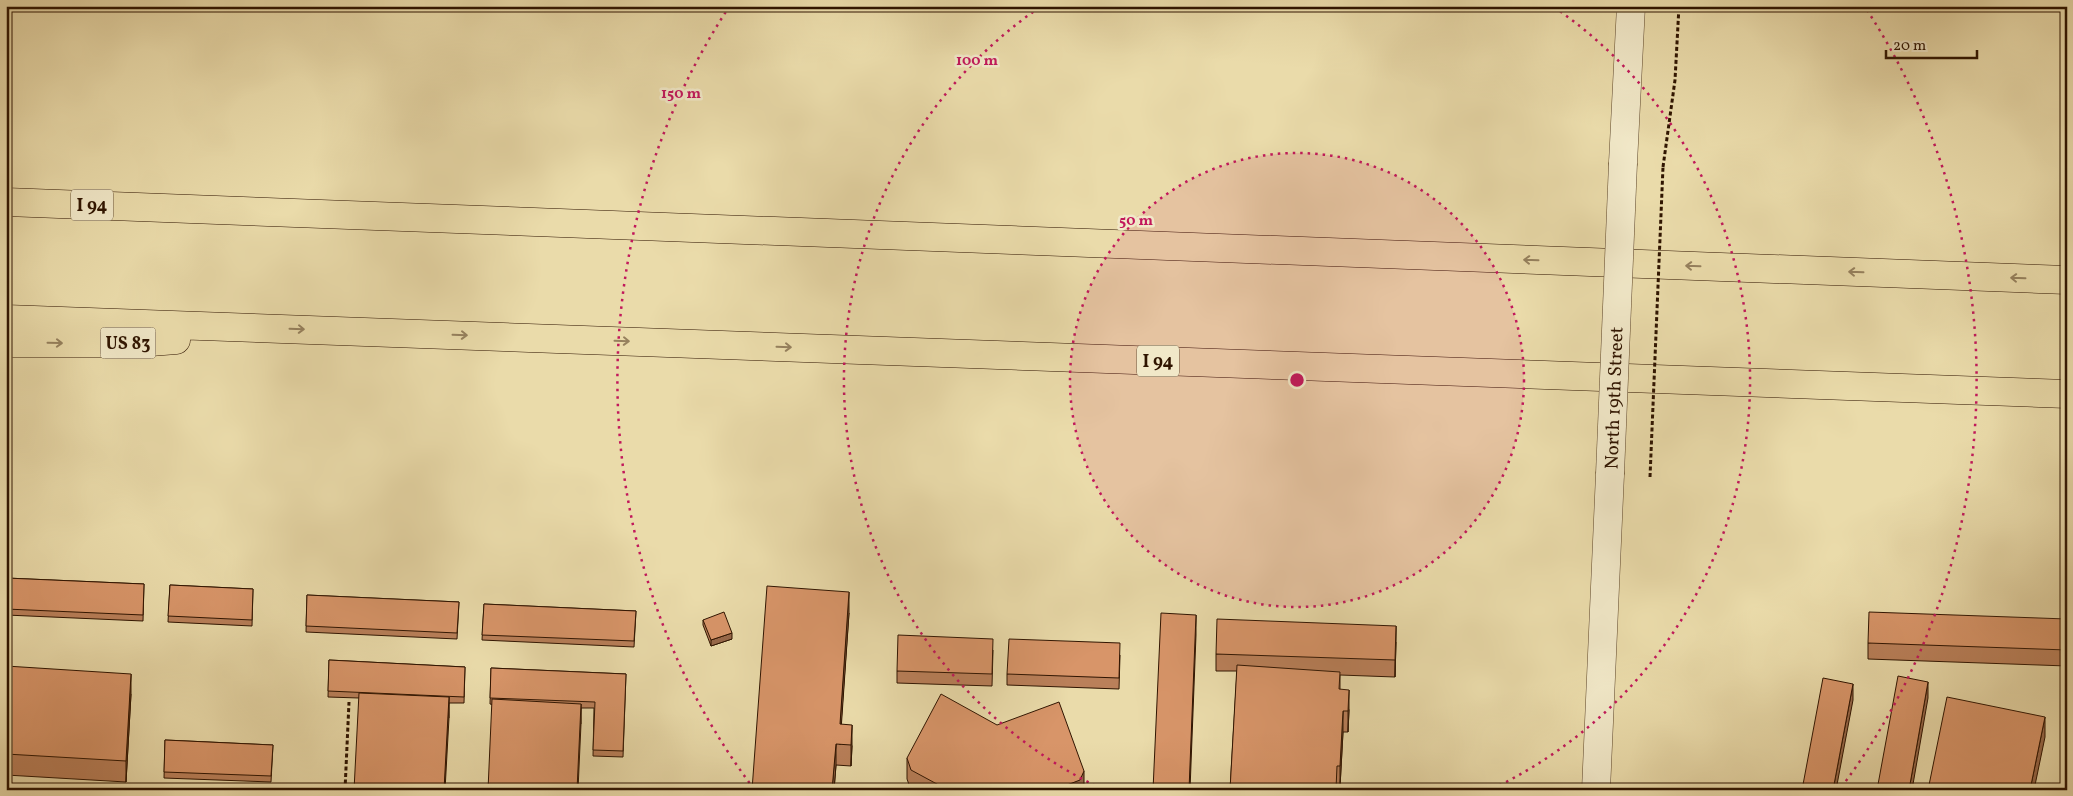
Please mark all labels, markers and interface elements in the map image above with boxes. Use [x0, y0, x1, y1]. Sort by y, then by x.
scale bar [1886, 28, 1977, 60]
text: 20 m [1893, 36, 1926, 57]
text: 100 m [956, 51, 999, 72]
text: 150 m [661, 84, 701, 105]
road number: I 94 [71, 190, 113, 220]
text: 50 m [1119, 211, 1153, 232]
one-way arrow [1523, 255, 1540, 265]
one-way arrow [1686, 261, 1702, 271]
one-way arrow [1848, 267, 1864, 277]
one-way arrow [2010, 273, 2026, 282]
one-way arrow [288, 324, 305, 334]
street label: North 19th Street [1600, 326, 1630, 470]
road number: US 83 [100, 328, 156, 358]
one-way arrow [451, 330, 467, 340]
one-way arrow [614, 336, 630, 346]
one-way arrow [47, 339, 63, 348]
one-way arrow [776, 342, 792, 352]
road number: I 94 [1137, 346, 1179, 376]
centre of rings [1288, 371, 1306, 389]

